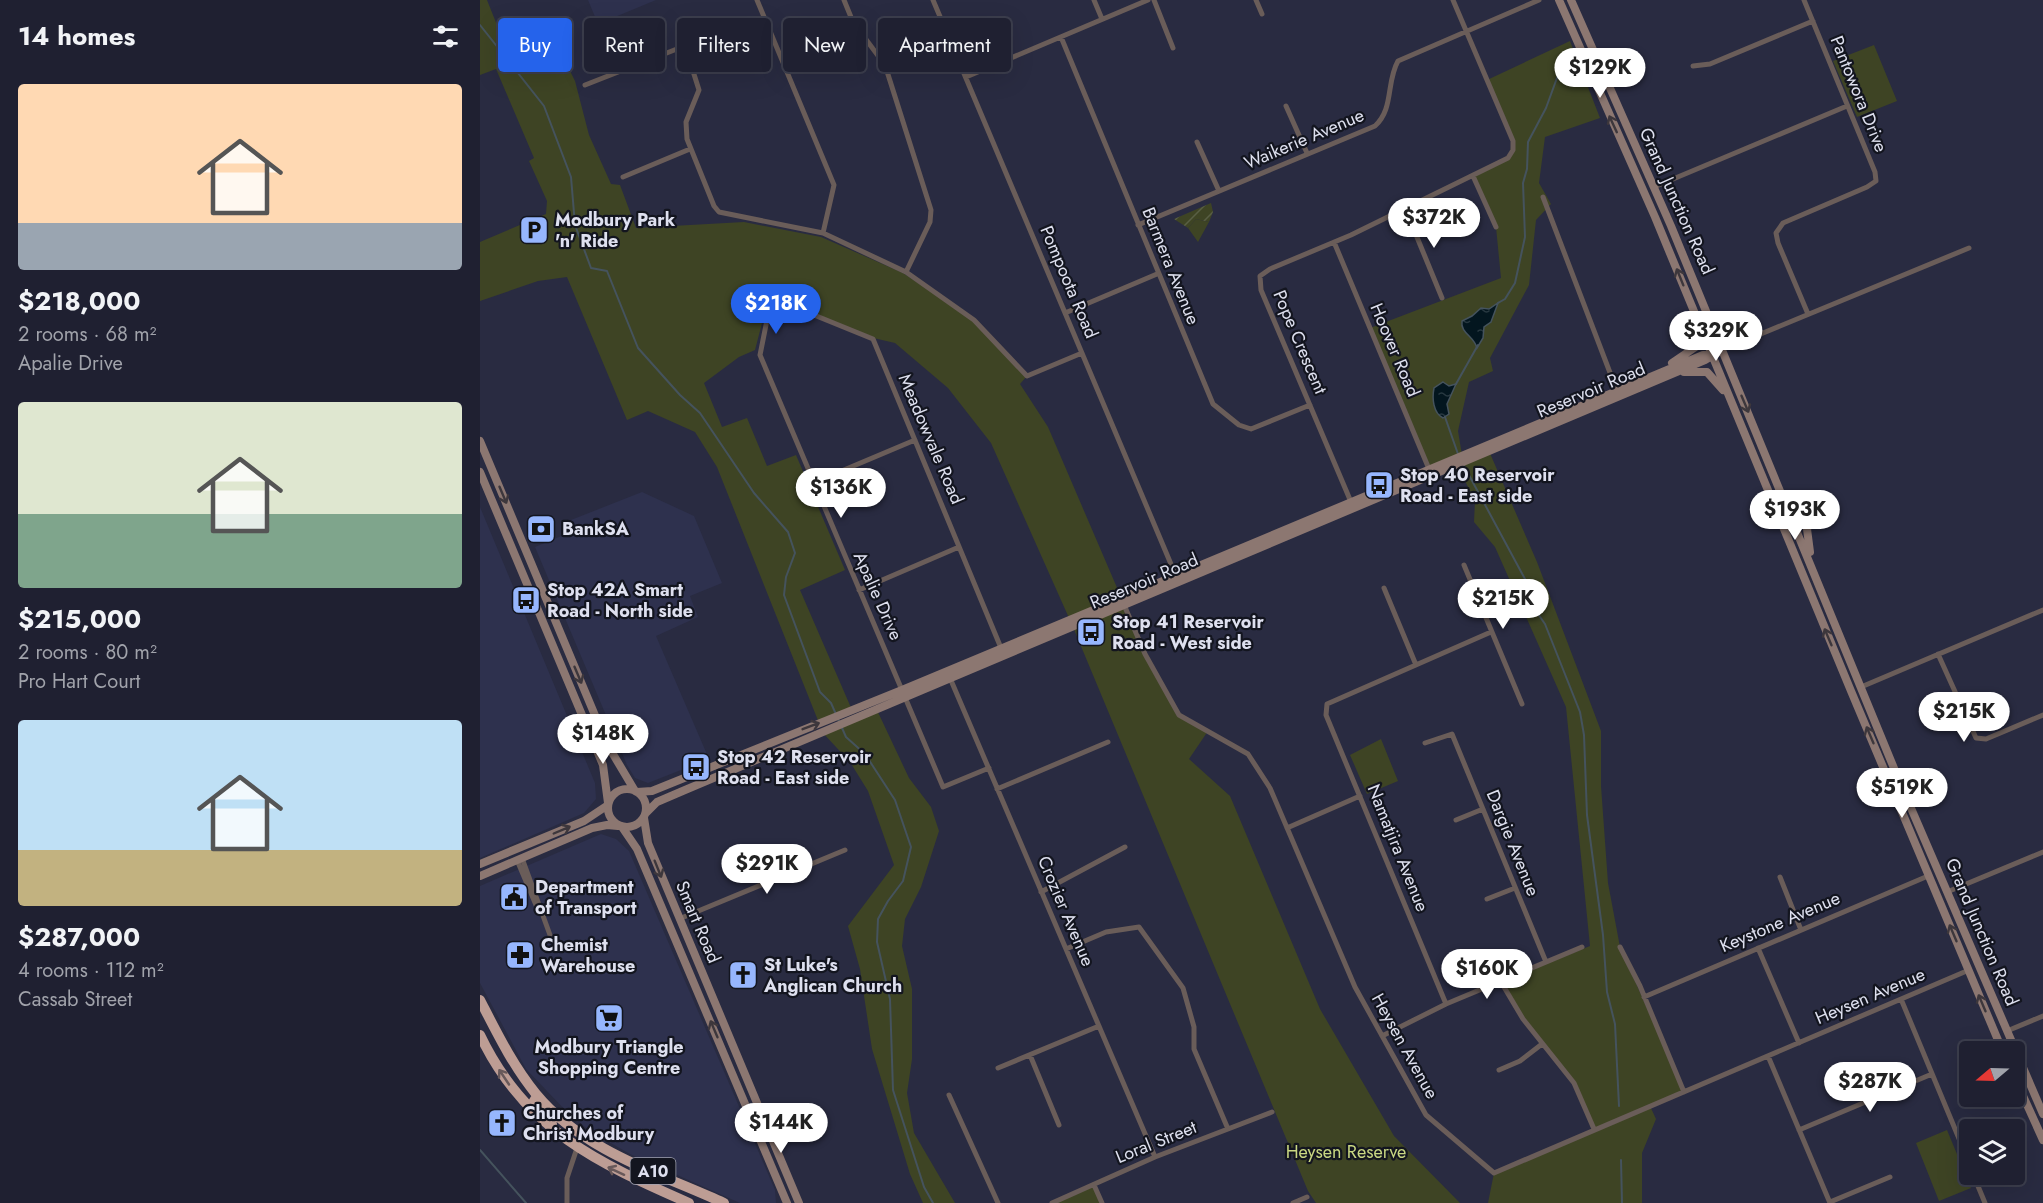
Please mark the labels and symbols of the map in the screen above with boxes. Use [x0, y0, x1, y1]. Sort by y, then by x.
street label: Pantowora Drive [1824, 32, 1894, 156]
pin: $129K [1558, 48, 1642, 99]
street label: Waikerie Avenue [1240, 102, 1368, 176]
one-way arrow [1606, 115, 1618, 133]
street label: Grand Junction Road [1633, 123, 1721, 279]
pin: $372K [1392, 198, 1476, 249]
street label: Barmera Avenue [1136, 203, 1206, 329]
place label: Modbury Park 'n' Ride [555, 207, 676, 254]
parking icon: Modbury Park 'n' Ride [518, 214, 550, 246]
street label: Pompoota Road [1034, 222, 1104, 342]
one-way arrow [1674, 268, 1685, 286]
pin: $218K [734, 284, 818, 335]
street label: Pope Crescent [1266, 286, 1334, 399]
street label: Hoover Road [1364, 299, 1426, 401]
pin: $329K [1674, 311, 1758, 362]
street label: Reservoir Road [1533, 356, 1649, 424]
street label: Meadowvale Road [892, 370, 970, 508]
one-way arrow [1740, 394, 1751, 413]
place label: Stop 40 Reservoir Road - East side [1400, 462, 1555, 509]
pin: $136K [799, 468, 883, 519]
bus stop icon: Stop 40 Reservoir Road - East side [1363, 469, 1395, 501]
one-way arrow [498, 485, 509, 504]
pin: $193K [1753, 490, 1837, 541]
bank icon: BankSA [525, 513, 557, 545]
place label: BankSA [562, 516, 630, 542]
street label: Reservoir Road [1086, 547, 1202, 615]
street label: Apalie Drive [847, 548, 909, 644]
place label: Stop 42A Smart Road - North side [547, 577, 693, 624]
pin: $215K [1461, 579, 1545, 630]
bus stop icon: Stop 42A Smart Road - North side [510, 584, 542, 616]
place label: Stop 41 Reservoir Road - West side [1112, 609, 1264, 656]
bus stop icon: Stop 41 Reservoir Road - West side [1075, 616, 1107, 648]
one-way arrow [1822, 628, 1833, 647]
one-way arrow [573, 665, 584, 684]
pin: $215K [1922, 692, 2006, 743]
pin: $148K [561, 714, 645, 765]
one-way arrow [801, 720, 820, 731]
one-way arrow [1863, 727, 1875, 745]
place label: Stop 42 Reservoir Road - East side [717, 744, 872, 791]
bus stop icon: Stop 42 Reservoir Road - East side [680, 751, 712, 783]
pin: $519K [1860, 768, 1944, 819]
street label: Namatjira Avenue [1361, 780, 1435, 916]
street label: Dargie Avenue [1480, 786, 1546, 900]
one-way arrow [552, 824, 570, 835]
pin: $291K [725, 844, 809, 895]
street label: Crozier Avenue [1031, 852, 1101, 970]
street label: Grand Junction Road [1939, 854, 2025, 1010]
one-way arrow [653, 860, 664, 878]
place label: Department of Transport [535, 874, 637, 921]
street label: Smart Road [669, 877, 727, 967]
public building icon: Department of Transport [498, 881, 530, 913]
street label: Keystone Avenue [1716, 885, 1844, 959]
one-way arrow [1947, 924, 1958, 943]
place label: Chemist Warehouse [541, 932, 635, 979]
pharmacy icon: Chemist Warehouse [504, 939, 536, 971]
pin: $160K [1445, 949, 1529, 1000]
place label: St Luke's Anglican Church [763, 952, 902, 999]
church icon: St Luke's Anglican Church [727, 959, 759, 991]
street label: Heysen Avenue [1811, 961, 1929, 1031]
street label: Heysen Avenue [1365, 988, 1445, 1104]
one-way arrow [1976, 994, 1987, 1013]
supermarket icon: Modbury Triangle Shopping Centre [593, 1002, 625, 1034]
one-way arrow [708, 1020, 719, 1038]
place label: Modbury Triangle Shopping Centre [534, 1034, 684, 1081]
north arrow [1959, 1041, 2025, 1107]
pin: $287K [1828, 1062, 1912, 1113]
one-way arrow [498, 1069, 510, 1086]
place label: Churches of Christ Modbury [523, 1100, 655, 1147]
pin: $144K [739, 1103, 823, 1154]
church icon: Churches of Christ Modbury [486, 1107, 518, 1139]
street label: Loral Street [1112, 1114, 1201, 1170]
park label: Heysen Reserve [1286, 1139, 1406, 1165]
road number: A10 [630, 1158, 675, 1184]
one-way arrow [608, 1164, 626, 1176]

